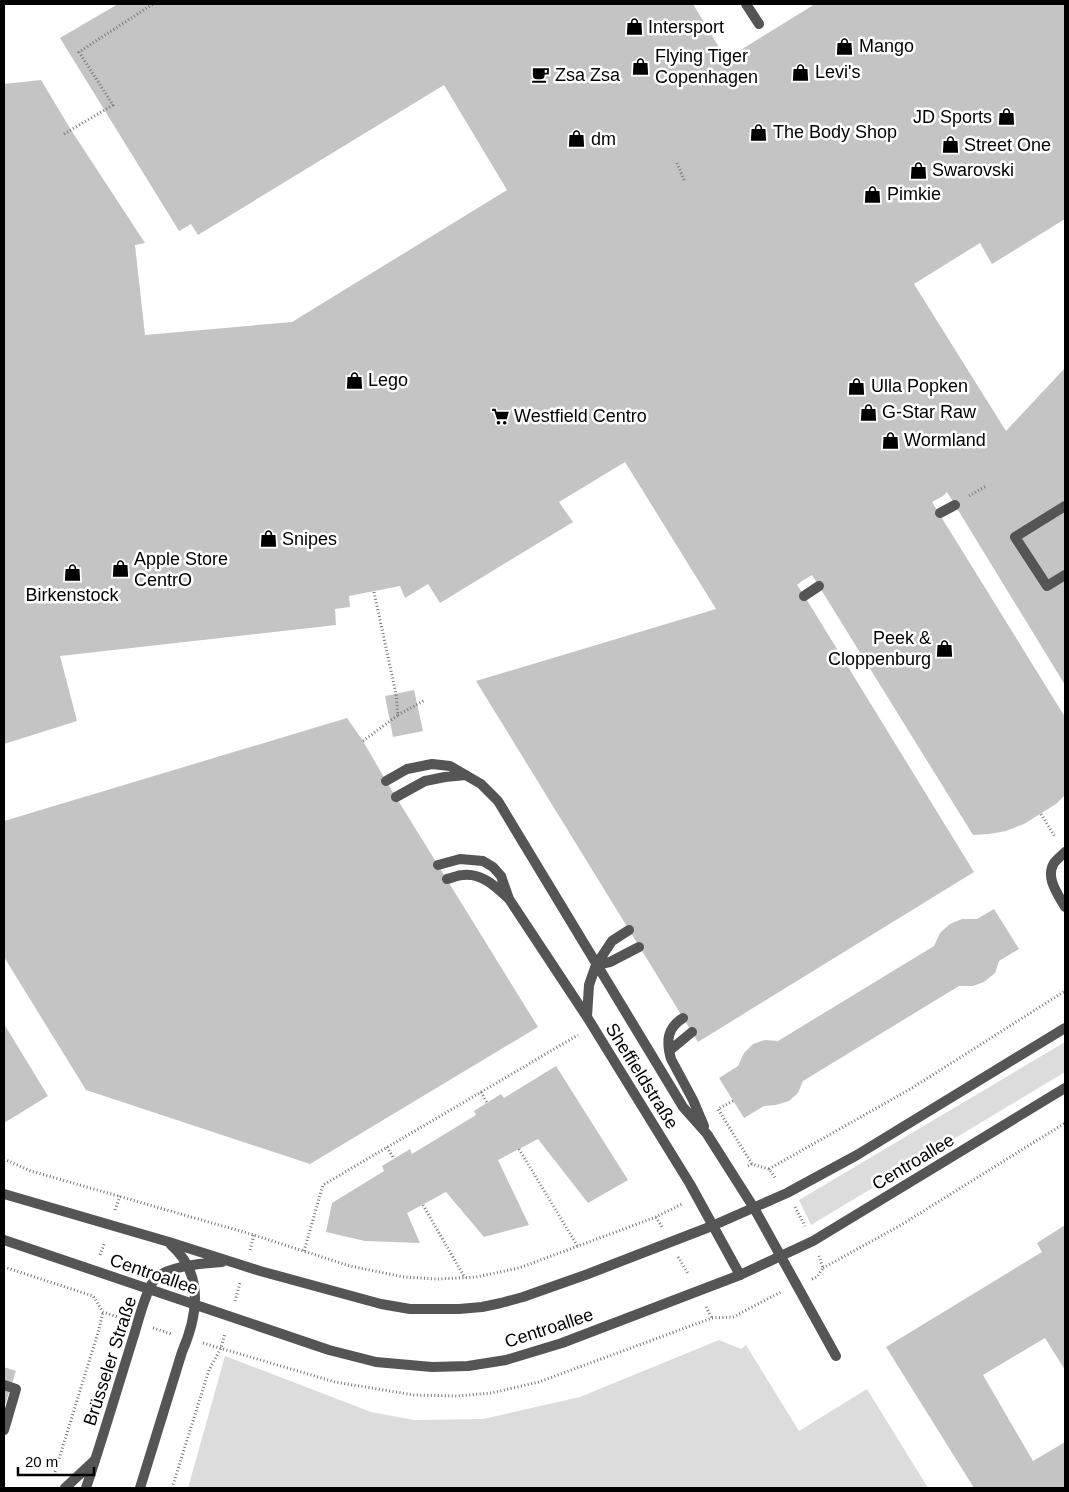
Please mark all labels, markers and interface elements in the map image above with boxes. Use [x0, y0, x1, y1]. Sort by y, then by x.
shop icon: Intersport [624, 17, 644, 37]
place label: Intersport [648, 17, 724, 37]
shop icon: Mango [835, 36, 855, 56]
place label: Mango [859, 36, 914, 56]
place label: Flying Tiger Copenhagen [655, 46, 758, 87]
shop icon: Flying Tiger Copenhagen [631, 56, 651, 76]
shop icon: Levi's [791, 62, 811, 82]
place label: Levi's [815, 62, 860, 82]
cafe icon: Zsa Zsa [531, 65, 551, 85]
place label: Zsa Zsa [555, 65, 621, 85]
place label: JD Sports [913, 107, 992, 127]
shop icon: JD Sports [996, 107, 1016, 127]
shop icon: The Body Shop [749, 122, 769, 142]
place label: The Body Shop [773, 122, 897, 142]
shop icon: dm [567, 129, 587, 149]
place label: dm [591, 129, 616, 149]
shop icon: Street One [940, 135, 960, 155]
place label: Street One [964, 135, 1051, 155]
shop icon: Swarovski [908, 160, 928, 180]
place label: Swarovski [932, 160, 1014, 180]
shop icon: Pimkie [863, 184, 883, 204]
place label: Pimkie [887, 184, 941, 204]
shop icon: Lego [344, 370, 364, 390]
place label: Lego [368, 370, 408, 390]
shop icon: Ulla Popken [847, 376, 867, 396]
place label: Ulla Popken [871, 376, 968, 396]
shop icon: G-Star Raw [858, 402, 878, 422]
place label: G-Star Raw [882, 402, 977, 422]
supermarket icon: Westfield Centro [490, 406, 510, 426]
place label: Westfield Centro [514, 406, 647, 426]
shop icon: Wormland [880, 430, 900, 450]
place label: Wormland [904, 430, 986, 450]
shop icon: Snipes [258, 529, 278, 549]
place label: Snipes [282, 529, 337, 549]
place label: Apple Store CentrO [134, 549, 228, 590]
shop icon: Apple Store CentrO [110, 559, 130, 579]
shop icon: Birkenstock [62, 562, 82, 582]
place label: Birkenstock [25, 585, 120, 605]
place label: Peek & Cloppenburg [828, 628, 931, 669]
shop icon: Peek & Cloppenburg [935, 638, 955, 658]
street label: Sheffieldstraße [602, 1019, 682, 1133]
street label: Centroallee [868, 1130, 958, 1194]
street label: Centroallee [107, 1250, 201, 1298]
street label: Brüsseler Straße [80, 1294, 140, 1428]
street label: Centroallee [502, 1304, 596, 1352]
scale bar [18, 1444, 94, 1476]
text: 20 m [25, 1453, 58, 1470]

